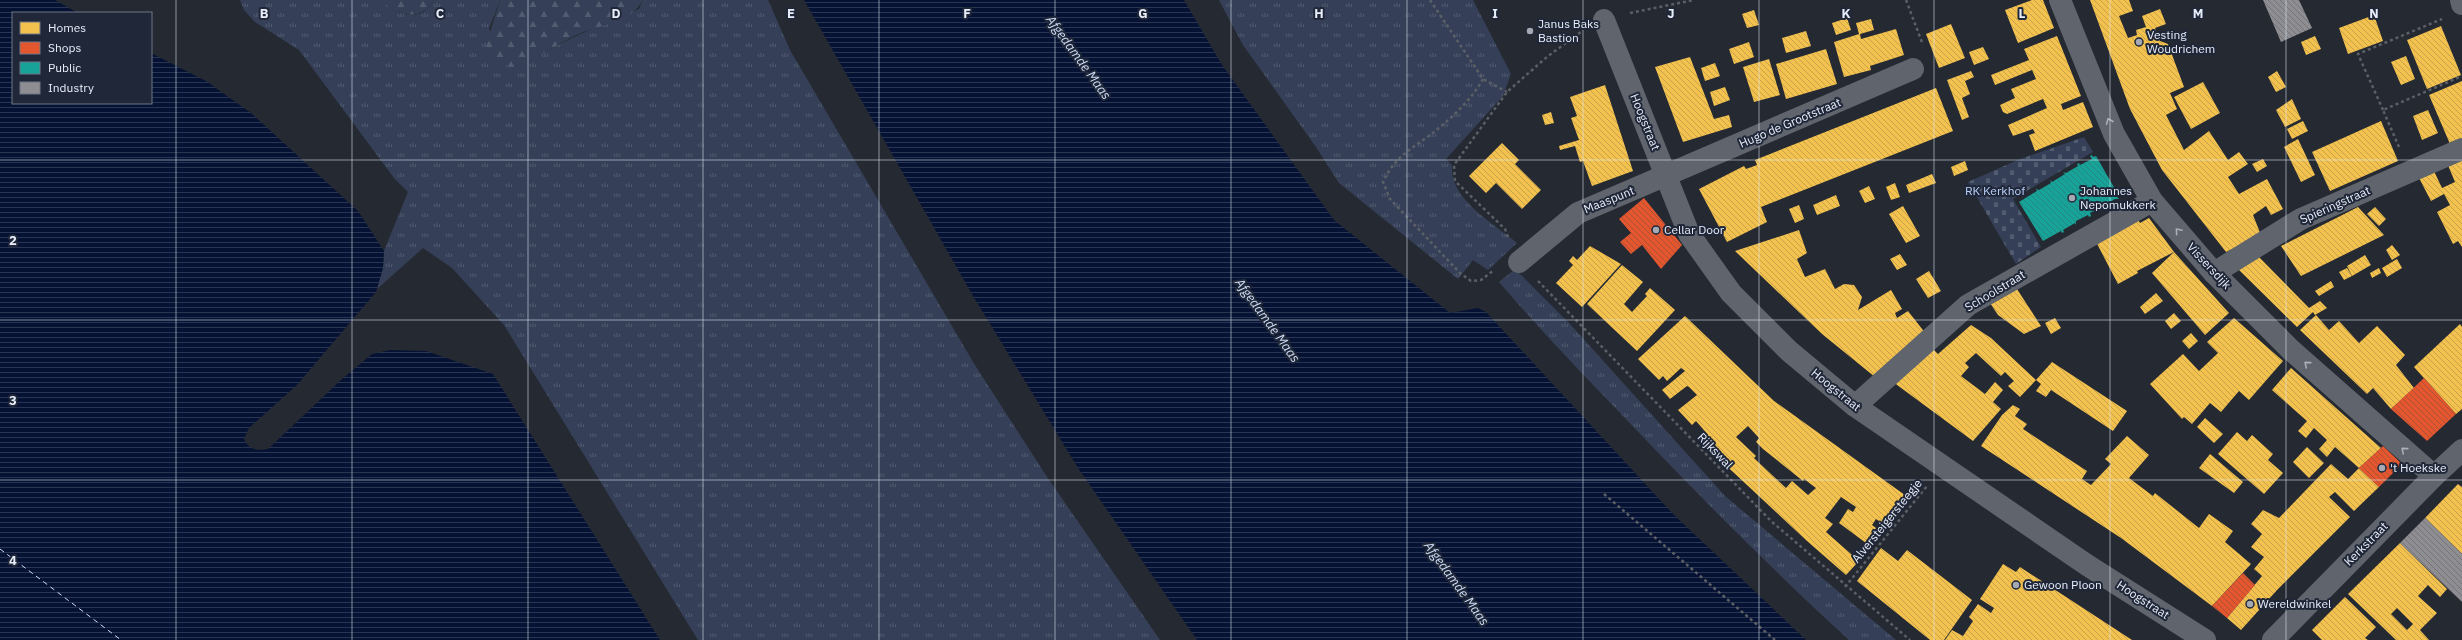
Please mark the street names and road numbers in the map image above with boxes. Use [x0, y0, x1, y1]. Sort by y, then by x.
street label: Hoogstraat [1627, 91, 1664, 152]
street label: Hugo de Grootstraat [1737, 94, 1843, 151]
street label: Spieringstraat [2297, 182, 2372, 227]
street label: Maaspunt [1581, 183, 1636, 216]
street label: Vissersdijk [2184, 239, 2235, 292]
street label: Schoolstraat [1962, 267, 2028, 314]
street label: Hoogstraat [1808, 365, 1864, 414]
street label: Rijkswal [1695, 429, 1736, 472]
street label: Alversteigersteegje [1848, 475, 1925, 566]
street label: Kerkstraat [2341, 519, 2391, 569]
street label: Hoogstraat [2114, 577, 2172, 622]

